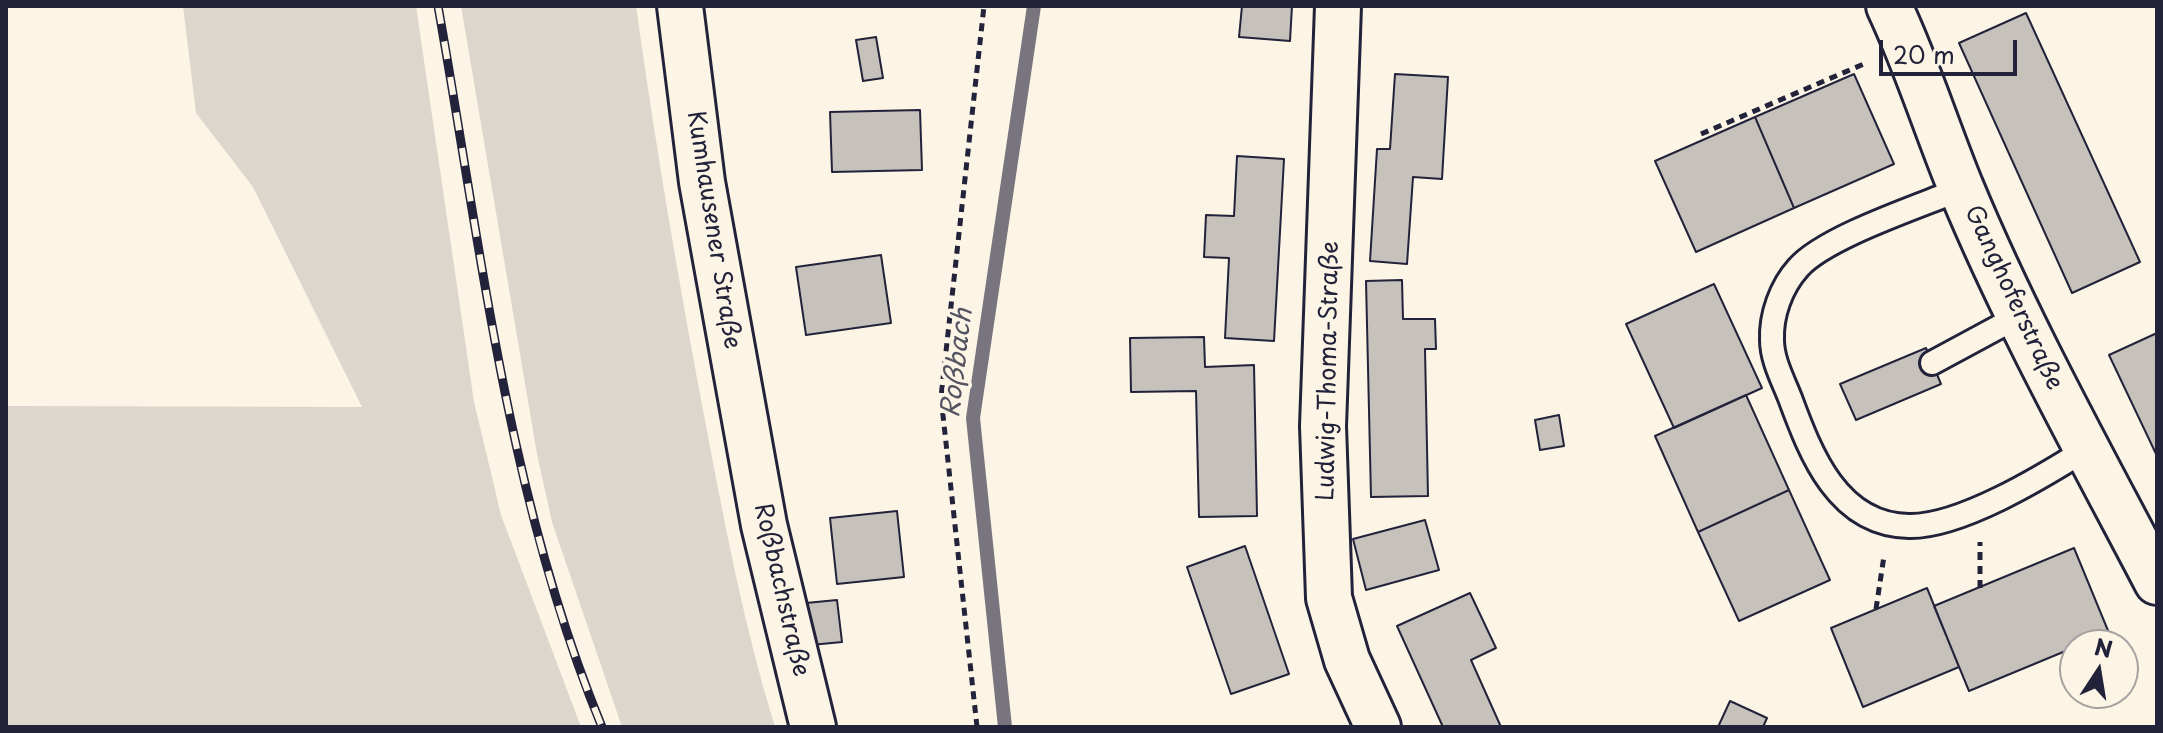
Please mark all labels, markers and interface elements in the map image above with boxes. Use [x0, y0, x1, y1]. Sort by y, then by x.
scale bar [1883, 24, 2021, 74]
text: 20 m [1893, 36, 1955, 72]
street label: Kumhausener Straße [680, 109, 746, 351]
street label: Ganghoferstraße [1958, 201, 2068, 395]
street label: Ludwig-Thoma-Straße [1312, 241, 1346, 501]
water label: Roßbach [936, 307, 980, 419]
street label: Roßbachstraße [747, 501, 815, 679]
north arrow [2059, 629, 2139, 709]
text: N [2092, 629, 2116, 665]

